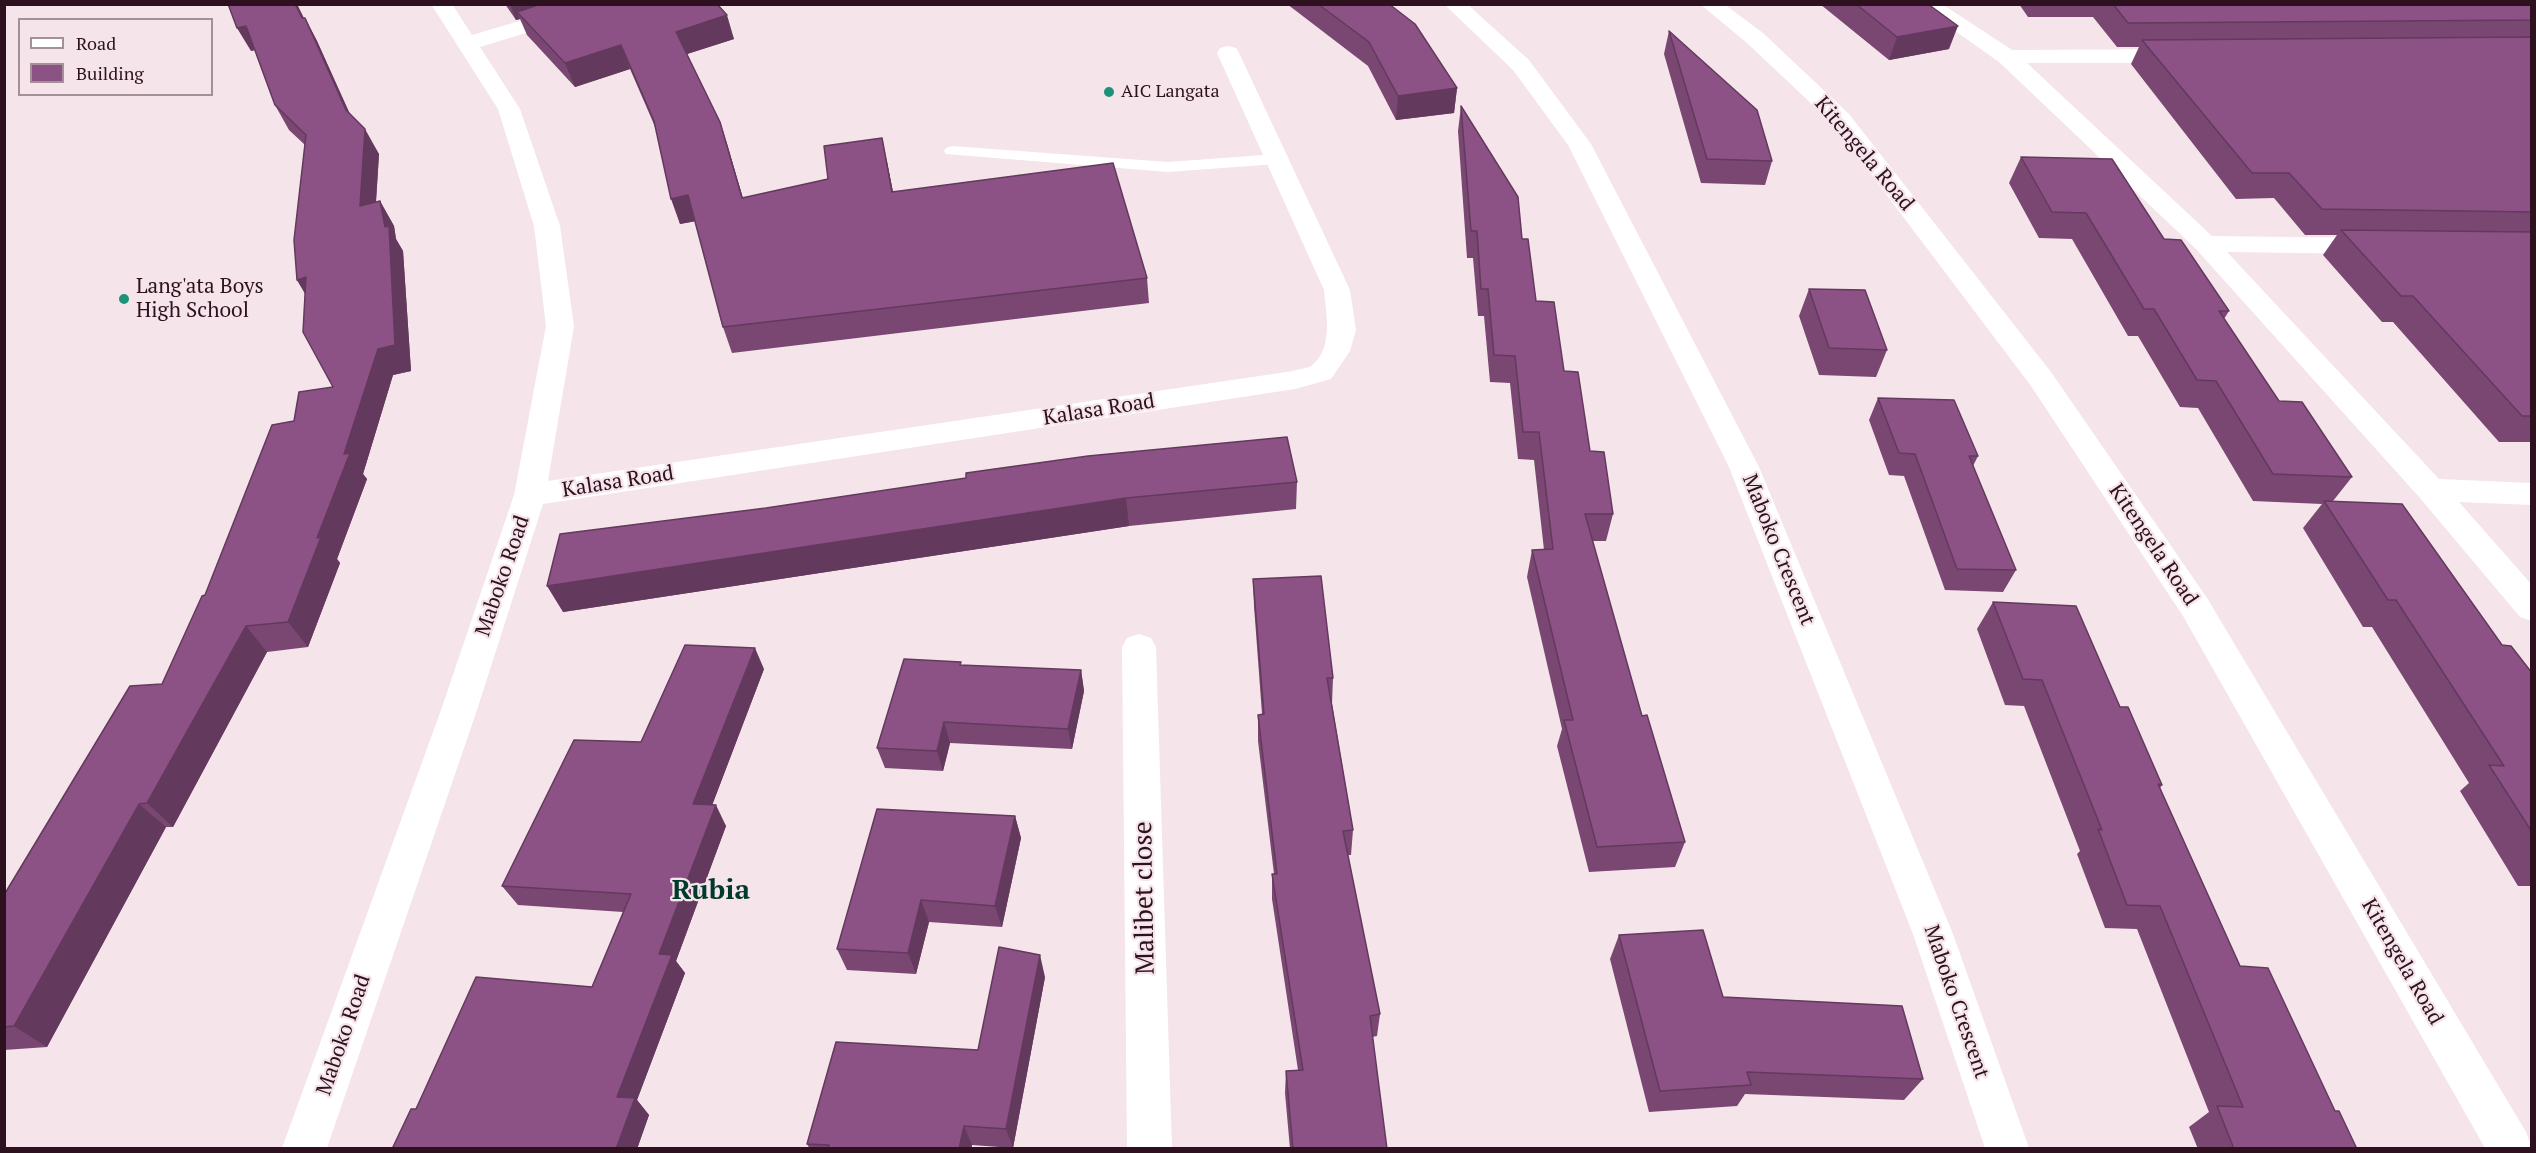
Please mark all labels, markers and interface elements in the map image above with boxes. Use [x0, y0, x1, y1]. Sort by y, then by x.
legend [18, 18, 213, 96]
text: Road [76, 31, 116, 55]
text: Building [76, 61, 144, 85]
place label: AIC Langata [1121, 81, 1220, 103]
marker: AIC Langata [1102, 85, 1116, 99]
street label: Kitengela Road [1809, 92, 1919, 216]
place label: Lang'ata Boys High School [136, 274, 264, 324]
marker: Lang'ata Boys High School [117, 292, 131, 306]
street label: Kalasa Road [1041, 389, 1157, 431]
street label: Kalasa Road [560, 461, 676, 503]
street label: Maboko Crescent [1736, 471, 1820, 629]
street label: Kitengela Road [2103, 479, 2203, 611]
street label: Maboko Road [471, 512, 535, 640]
street label: Malibet close [1128, 821, 1162, 975]
district label: Rubia [672, 874, 750, 908]
street label: Kitengela Road [2356, 895, 2448, 1029]
street label: Maboko Crescent [1918, 922, 1994, 1082]
street label: Maboko Road [312, 971, 376, 1099]

